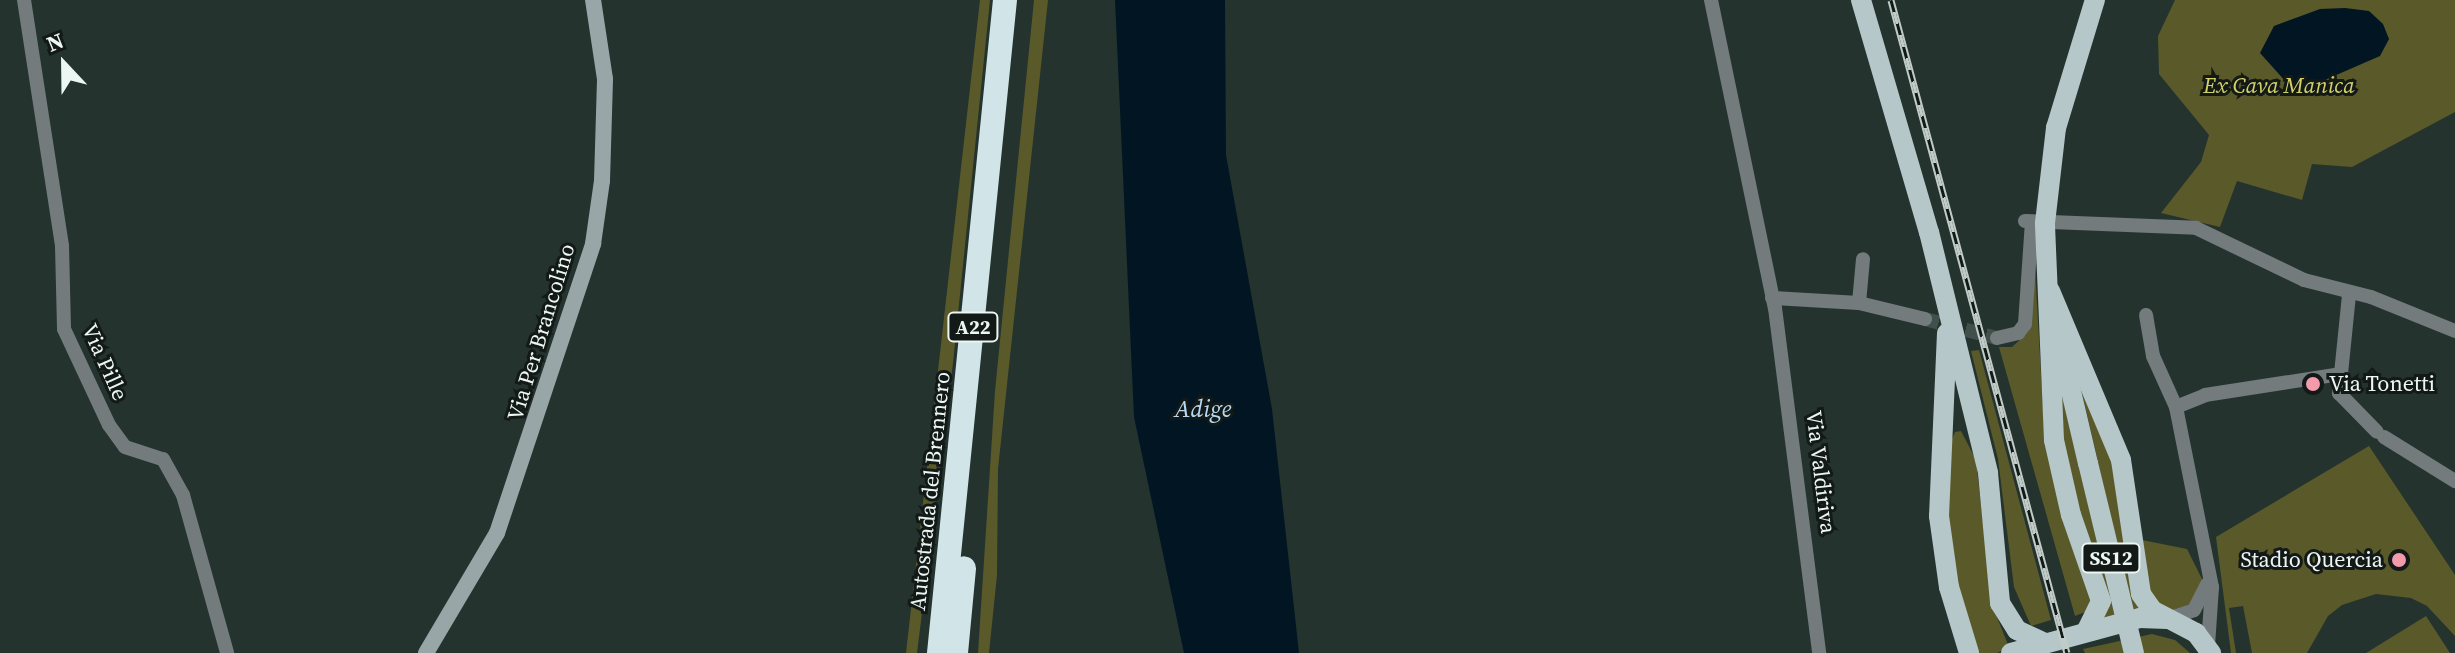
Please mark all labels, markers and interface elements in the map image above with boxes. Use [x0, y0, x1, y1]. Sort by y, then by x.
north arrow [24, 24, 104, 104]
text: N [42, 25, 68, 59]
park label: Ex Cava Manica [2203, 73, 2355, 99]
street label: Via Per Brancolino [502, 240, 580, 424]
road number: A22 [947, 311, 999, 343]
street label: Via Pille [76, 320, 134, 404]
street label: Autostrada del Brennero [904, 370, 956, 612]
place label: Via Tonetti [2329, 371, 2435, 397]
marker: Via Tonetti [2304, 375, 2322, 393]
water label: Adige [1174, 395, 1232, 423]
street label: Via Valdiriva [1800, 409, 1842, 535]
road number: SS12 [2081, 542, 2141, 574]
place label: Stadio Quercia [2240, 547, 2383, 573]
marker: Stadio Quercia [2390, 551, 2408, 569]

